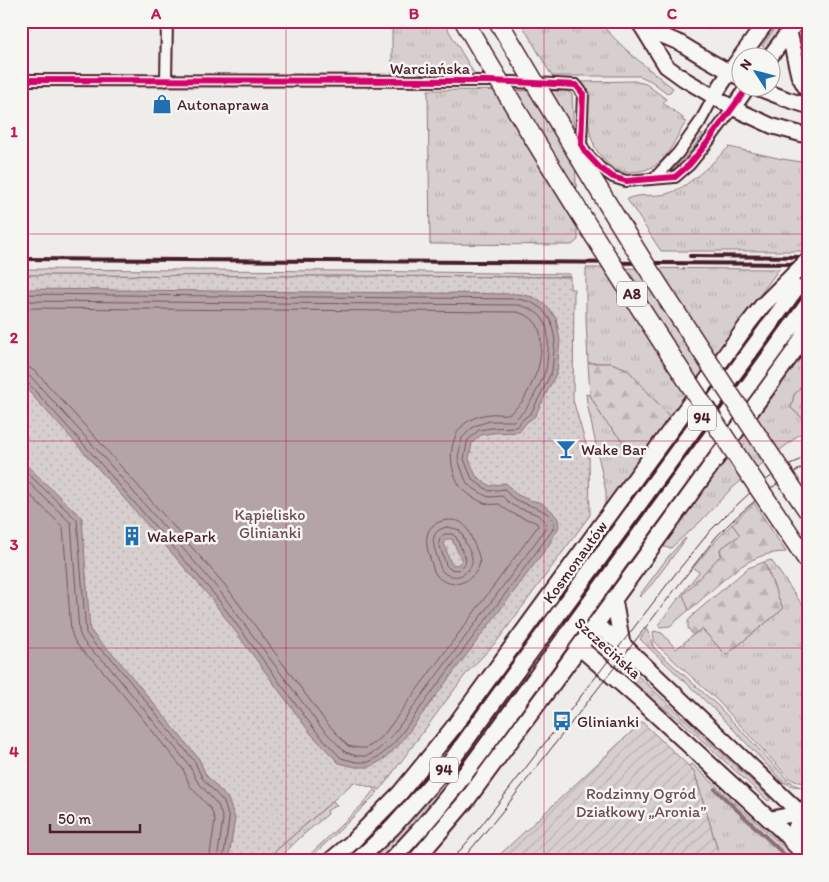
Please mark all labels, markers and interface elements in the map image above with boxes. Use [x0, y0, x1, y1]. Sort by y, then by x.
text: A [150, 4, 162, 23]
text: B [409, 4, 420, 23]
text: C [667, 4, 678, 23]
north arrow [732, 48, 782, 98]
text: N [736, 56, 756, 73]
street label: Warciańska [390, 59, 471, 78]
shop icon: Autonaprawa [151, 93, 173, 115]
place label: Autonaprawa [177, 95, 269, 114]
text: 1 [10, 122, 18, 141]
road number: A8 [617, 282, 647, 306]
text: 2 [10, 328, 19, 347]
road number: 94 [688, 406, 716, 430]
bar icon: Wake Bar [555, 438, 577, 460]
place label: Wake Bar [581, 440, 646, 459]
park label: Kąpielisko Glinianki [235, 505, 305, 542]
street label: Kosmonautów [539, 517, 611, 607]
building icon: WakePark [121, 525, 143, 547]
place label: WakePark [147, 527, 217, 546]
text: 3 [10, 535, 19, 554]
street label: Szczecińska [571, 613, 646, 683]
bus stop icon: Glinianki [551, 710, 573, 732]
place label: Glinianki [577, 712, 639, 731]
text: 4 [9, 742, 19, 761]
road number: 94 [430, 758, 458, 782]
park label: Rodzinny Ogród Działkowy „Aronia” [576, 784, 706, 821]
scale bar [50, 802, 140, 834]
text: 50 m [58, 810, 91, 828]

